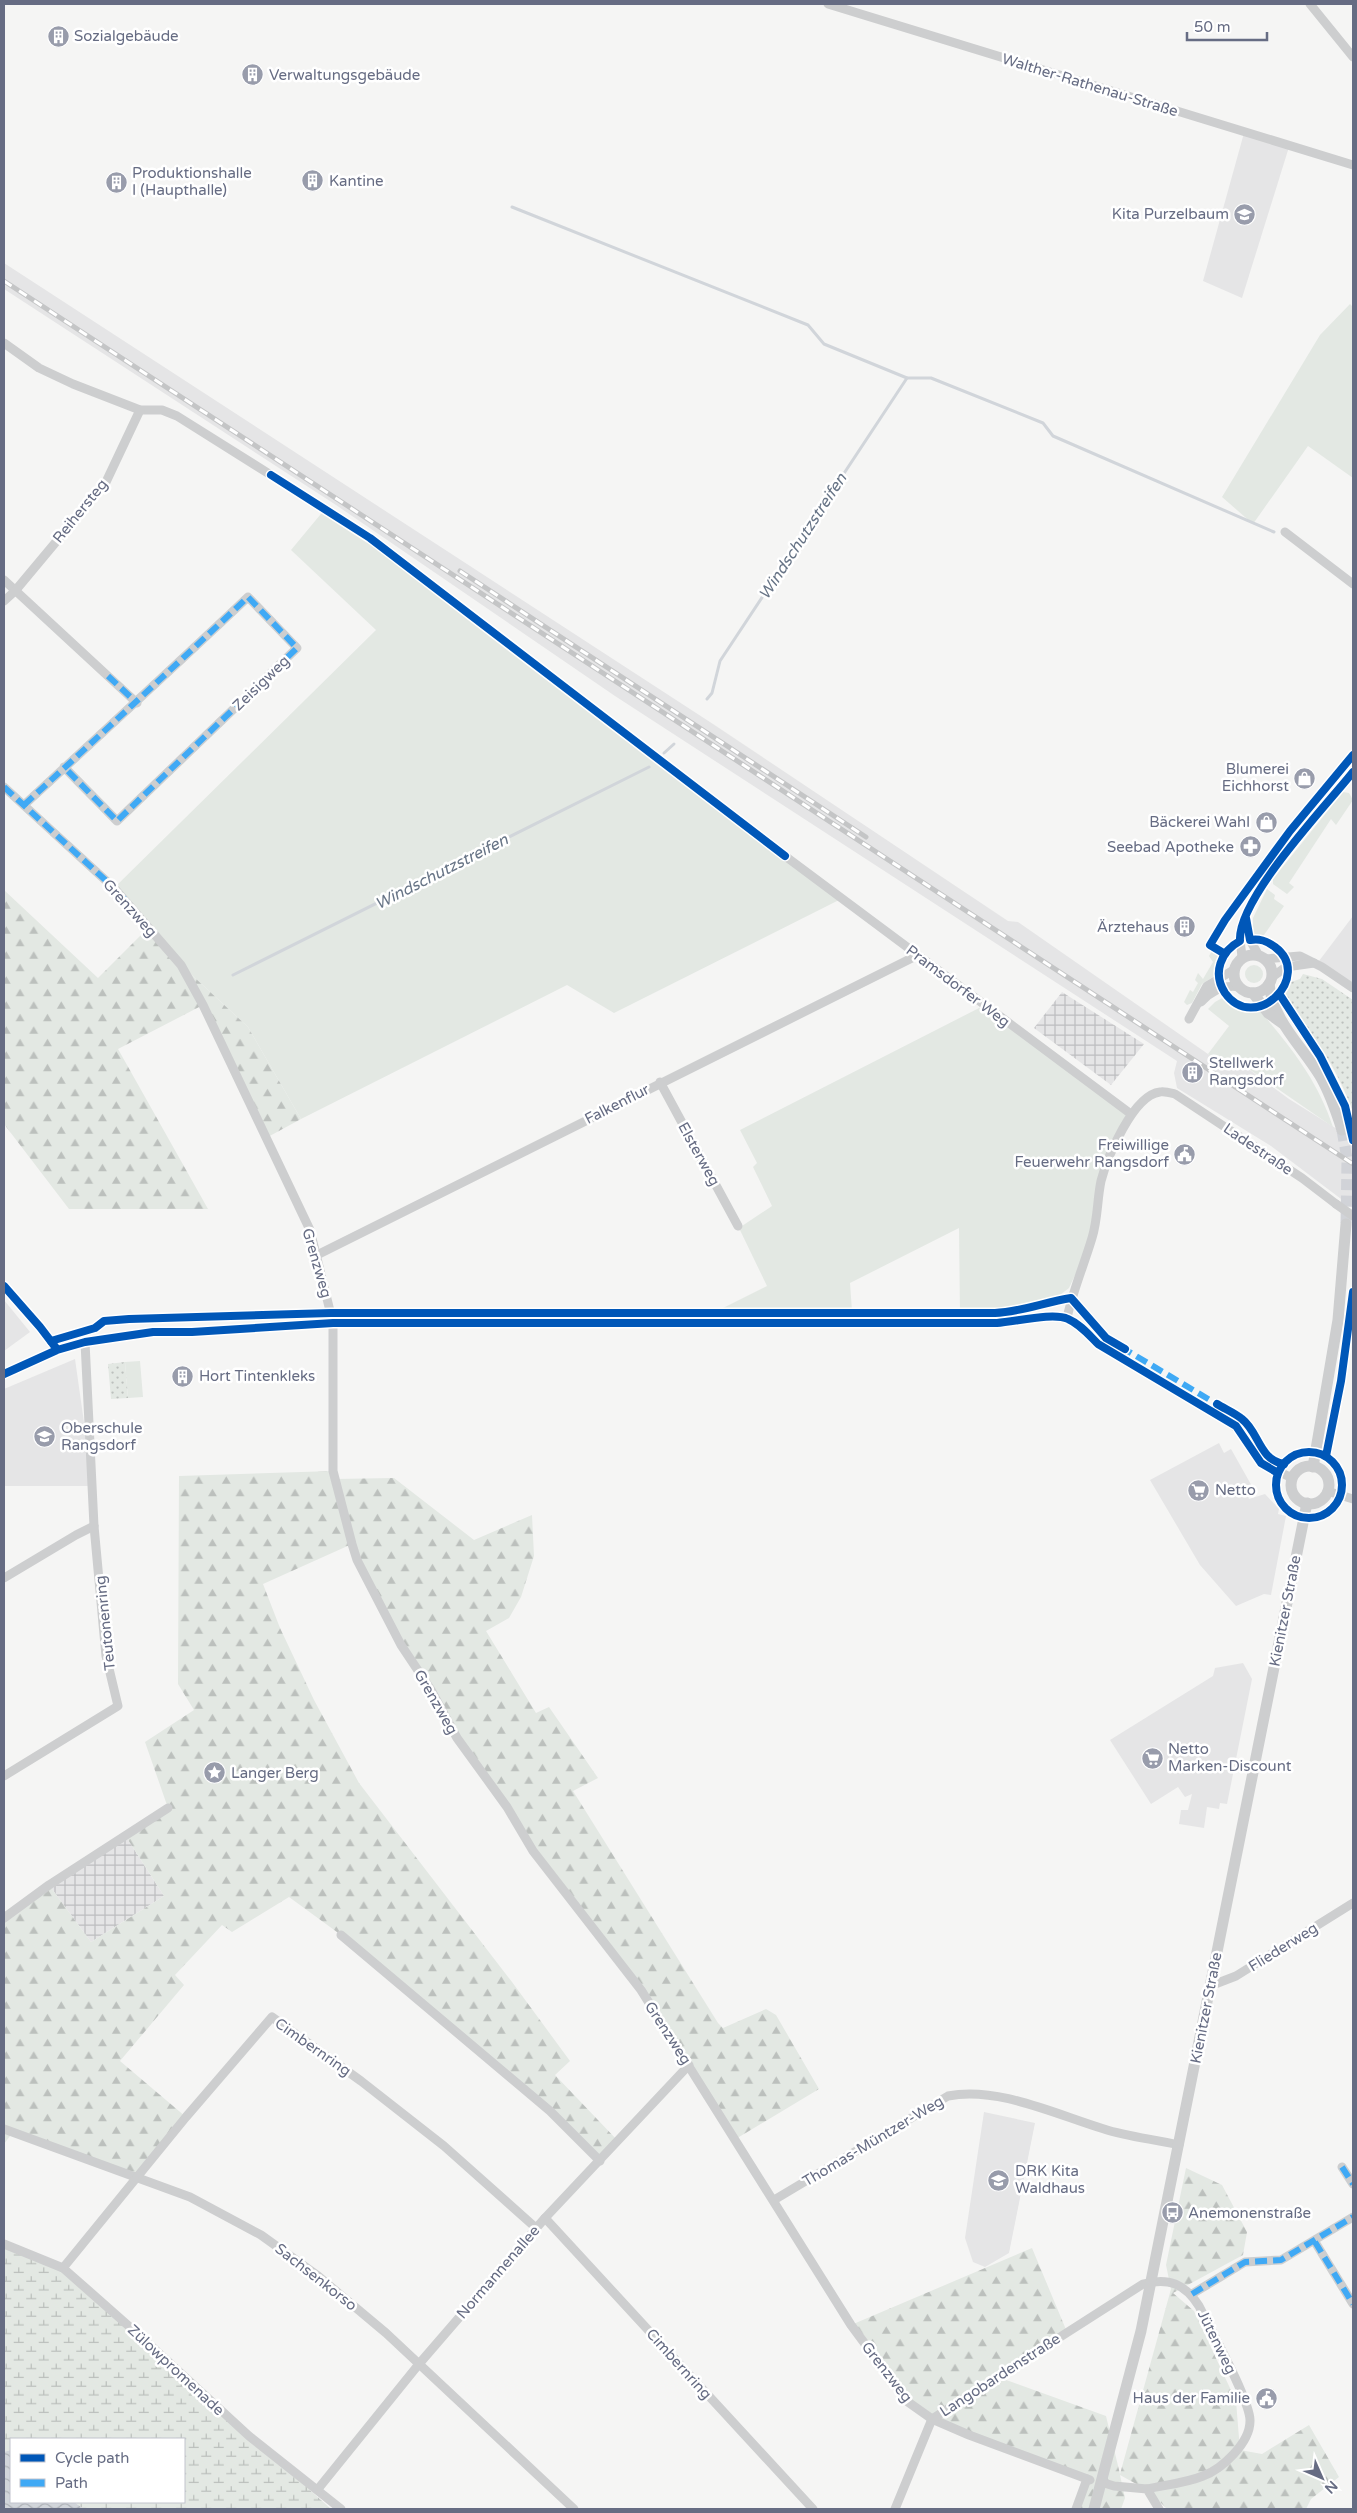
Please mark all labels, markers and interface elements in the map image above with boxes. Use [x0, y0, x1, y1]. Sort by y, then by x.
scale bar [1187, 10, 1267, 42]
text: 50 m [1194, 18, 1231, 36]
building icon: Sozialgebäude [46, 24, 70, 48]
place label: Sozialgebäude [74, 27, 179, 45]
street label: Walther-Rathenau-Straße [1000, 50, 1180, 120]
building icon: Verwaltungsgebäude [241, 63, 265, 87]
place label: Verwaltungsgebäude [269, 66, 420, 84]
place label: Produktionshalle I (Haupthalle) [132, 164, 252, 199]
building icon: Kantine [301, 169, 325, 193]
building icon: Produktionshalle I (Haupthalle) [104, 170, 128, 194]
place label: Kantine [329, 172, 384, 190]
school or university icon: Kita Purzelbaum [1233, 202, 1257, 226]
place label: Kita Purzelbaum [1112, 205, 1229, 223]
water label: Windschutzstreifen [755, 469, 852, 603]
street label: Reihersteg [49, 475, 111, 547]
street label: Zeisigweg [229, 652, 293, 714]
place label: Blumerei Eichhorst [1222, 760, 1289, 795]
shop icon: Blumerei Eichhorst [1293, 766, 1317, 790]
shop icon: Bäckerei Wahl [1254, 810, 1278, 834]
place label: Bäckerei Wahl [1149, 813, 1250, 831]
water label: Windschutzstreifen [372, 829, 512, 914]
pharmacy icon: Seebad Apotheke [1238, 835, 1262, 859]
place label: Seebad Apotheke [1107, 838, 1234, 856]
street label: Grenzweg [99, 875, 161, 941]
building icon: Ärztehaus [1173, 915, 1197, 939]
place label: Ärztehaus [1097, 918, 1169, 936]
street label: Pramsdorfer Weg [903, 941, 1013, 1031]
place label: Stellwerk Rangsdorf [1209, 1054, 1284, 1089]
building icon: Stellwerk Rangsdorf [1181, 1060, 1205, 1084]
street label: Falkenflur [582, 1080, 653, 1128]
street label: Elsterweg [674, 1119, 724, 1189]
street label: Ladestraße [1220, 1119, 1296, 1179]
place label: Freiwillige Feuerwehr Rangsdorf [1015, 1136, 1169, 1171]
public building icon: Freiwillige Feuerwehr Rangsdorf [1173, 1142, 1197, 1166]
street label: Grenzweg [298, 1226, 336, 1300]
building icon: Hort Tintenkleks [171, 1364, 195, 1388]
place label: Hort Tintenkleks [199, 1367, 315, 1385]
place label: Oberschule Rangsdorf [61, 1419, 142, 1454]
school or university icon: Oberschule Rangsdorf [33, 1425, 57, 1449]
supermarket icon: Netto [1187, 1478, 1211, 1502]
place label: Netto [1215, 1481, 1256, 1499]
street label: Kienitzer Straße [1265, 1554, 1305, 1668]
street label: Teutonenring [91, 1575, 119, 1671]
street label: Grenzweg [410, 1666, 462, 1738]
place label: Netto Marken-Discount [1168, 1740, 1292, 1775]
supermarket icon: Netto Marken-Discount [1140, 1746, 1164, 1770]
place icon: Langer Berg [203, 1761, 227, 1785]
place label: Langer Berg [231, 1764, 319, 1782]
street label: Fliederweg [1245, 1919, 1321, 1975]
street label: Kienitzer Straße [1186, 1951, 1226, 2065]
street label: Grenzweg [641, 1998, 695, 2068]
street label: Cimbernring [271, 2014, 355, 2080]
street label: Thomas-Müntzer-Weg [799, 2092, 947, 2190]
place label: DRK Kita Waldhaus [1015, 2162, 1085, 2197]
school or university icon: DRK Kita Waldhaus [987, 2168, 1011, 2192]
bus stop icon: Anemonenstraße [1160, 2201, 1184, 2225]
place label: Anemonenstraße [1188, 2204, 1311, 2222]
street label: Normannenallee [453, 2222, 543, 2322]
street label: Sachsenkorso [272, 2239, 360, 2315]
street label: Jütenweg [1194, 2307, 1240, 2377]
street label: Zülowpromenade [124, 2321, 228, 2419]
street label: Cimbernring [643, 2325, 715, 2403]
street label: Langobardenstraße [936, 2329, 1064, 2421]
street label: Grenzweg [858, 2338, 916, 2406]
public building icon: Haus der Familie [1254, 2386, 1278, 2410]
place label: Haus der Familie [1133, 2389, 1250, 2407]
legend [10, 2438, 185, 2503]
text: Cycle path [55, 2449, 129, 2467]
north arrow [1297, 2453, 1347, 2503]
text: Path [55, 2474, 88, 2492]
text: N [1321, 2477, 1341, 2497]

